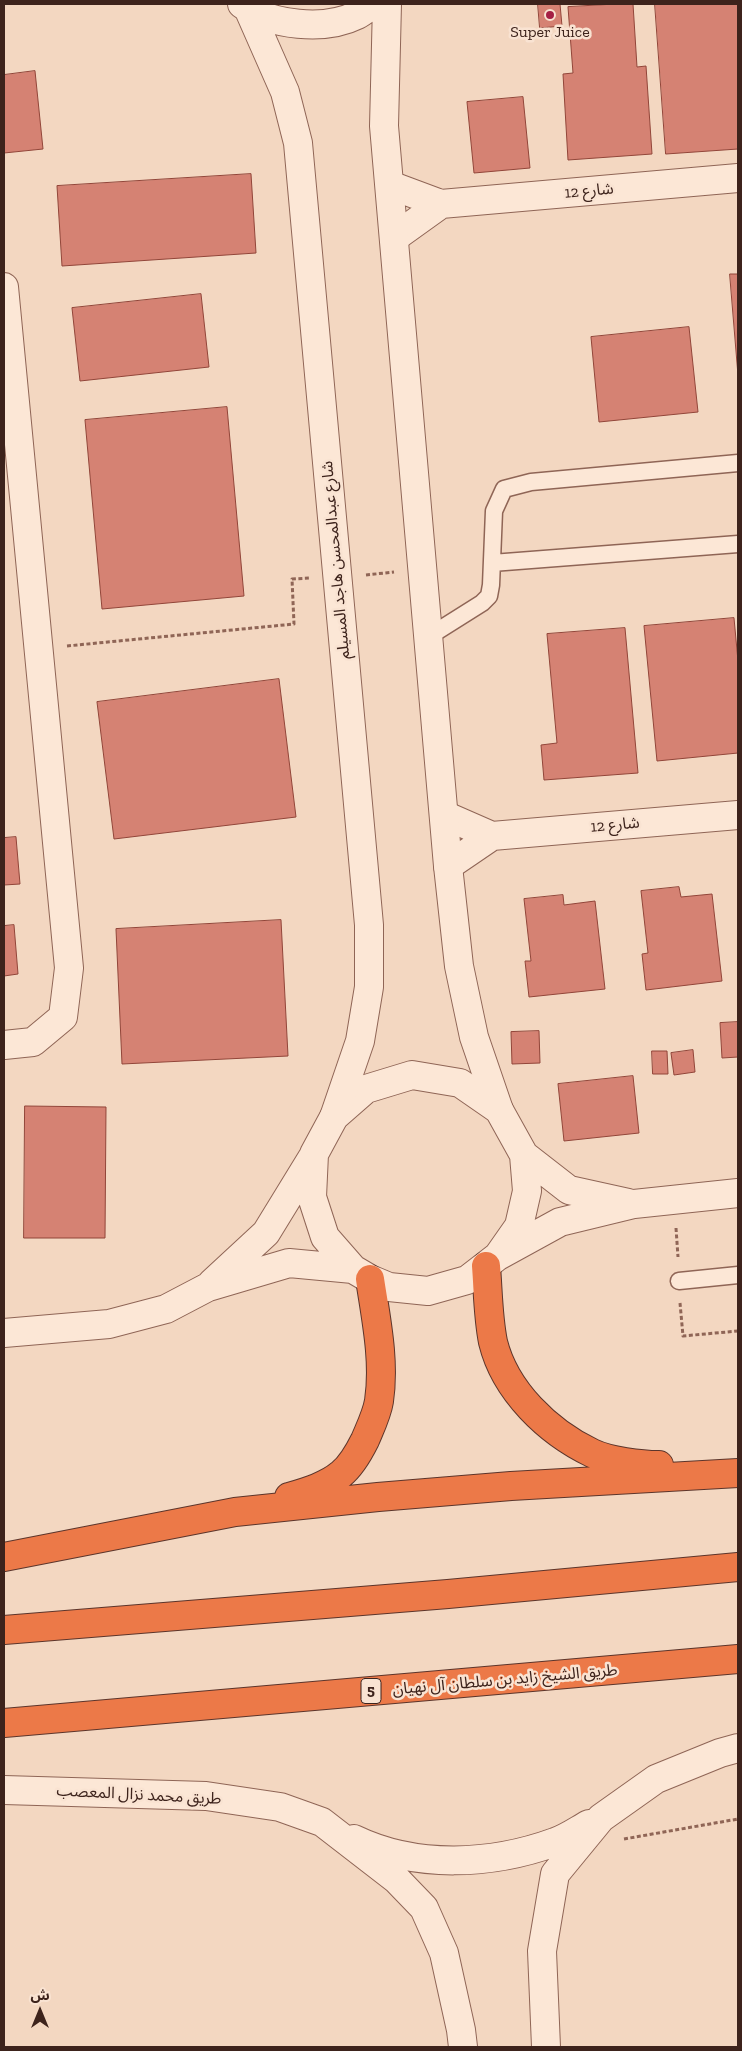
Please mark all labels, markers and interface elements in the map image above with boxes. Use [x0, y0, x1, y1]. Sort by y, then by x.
marker: Super Juice [544, 9, 556, 21]
place label: Super Juice [510, 22, 590, 42]
street label: شارع 12 [564, 179, 614, 203]
street label: شارع عبدالمحسن هاجد المسيلم [318, 460, 354, 660]
street label: شارع 12 [590, 813, 640, 837]
street label: طريق الشيخ زايد بن سلطان آل نهيان [392, 1661, 618, 1699]
road number: 5 [361, 1678, 381, 1704]
street label: طريق محمد نزال المعصب [56, 1781, 222, 1809]
north arrow [15, 1986, 65, 2036]
text: ش [30, 1987, 50, 2004]

